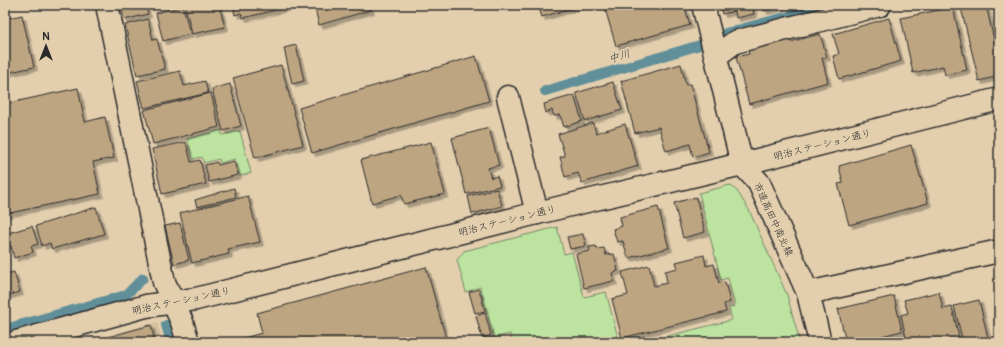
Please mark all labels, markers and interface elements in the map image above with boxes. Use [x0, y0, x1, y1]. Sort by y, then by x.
north arrow [26, 26, 66, 66]
text: N [42, 30, 50, 43]
water label: 中川 [607, 47, 632, 66]
street label: 明治ステーション通り [772, 127, 872, 163]
street label: 市道高田中南北線 [751, 181, 795, 258]
street label: 明治ステーション通り [457, 203, 557, 239]
street label: 明治ステーション通り [131, 285, 232, 317]

